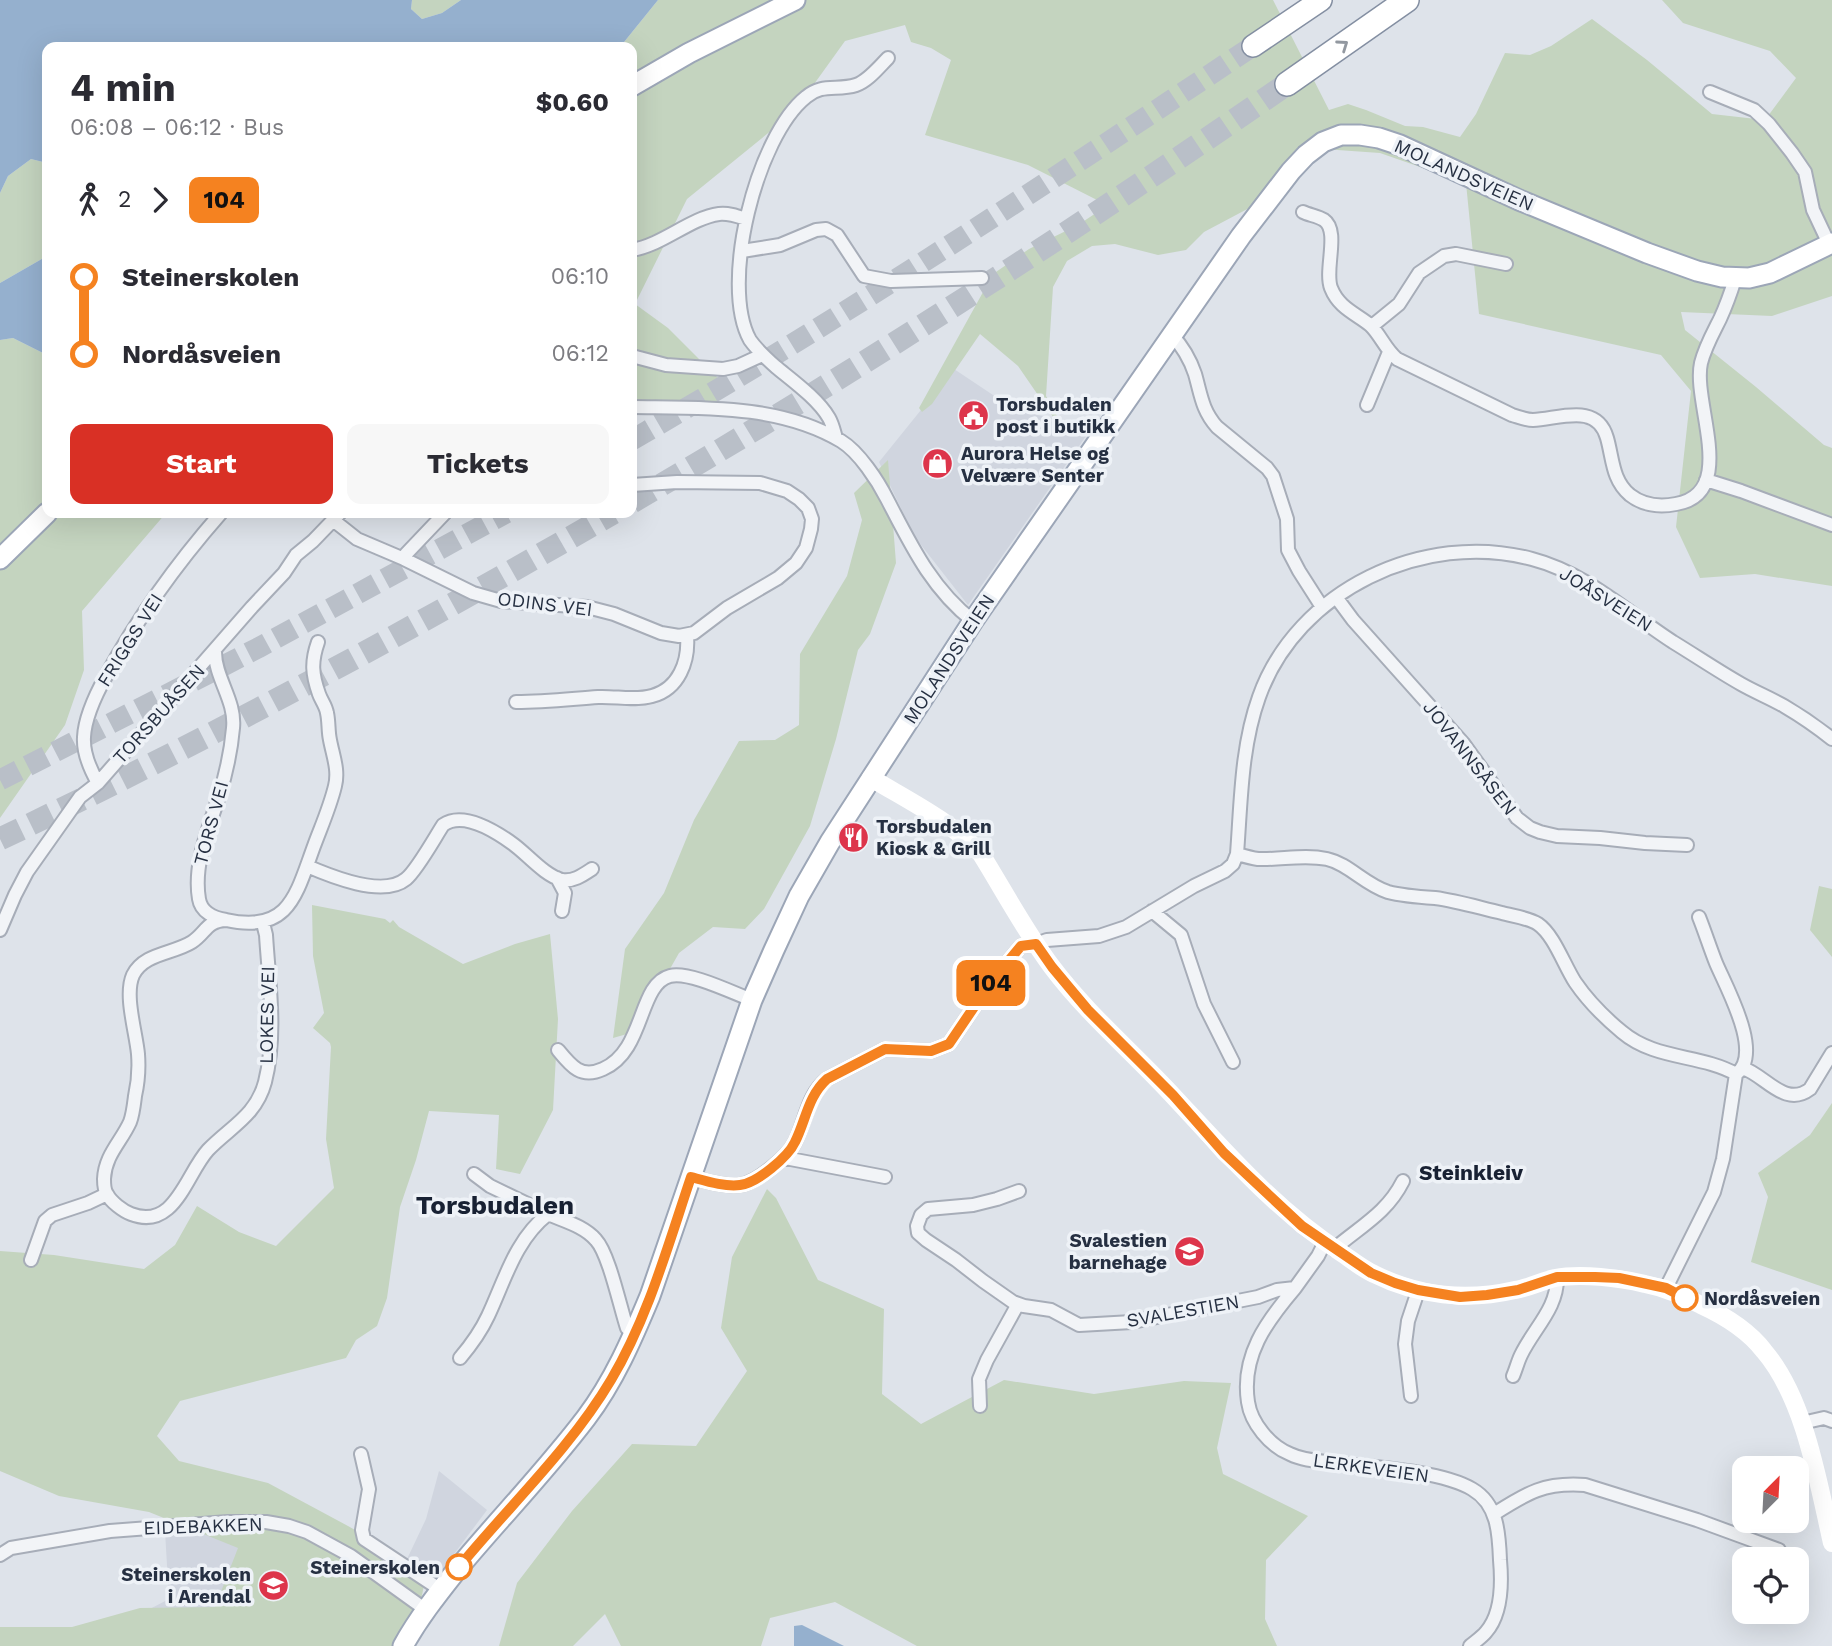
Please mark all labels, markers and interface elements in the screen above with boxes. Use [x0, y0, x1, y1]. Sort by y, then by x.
one-way arrow [1335, 41, 1348, 53]
text: 4 min [70, 66, 176, 110]
text: $0.60 [536, 87, 609, 117]
text: 06:08 – 06:12 · Bus [70, 114, 284, 141]
street label: MOLANDSVEIEN [1391, 134, 1537, 216]
icon: walk [70, 181, 108, 219]
icon: forward [141, 181, 179, 219]
text: 2 [118, 186, 131, 213]
text: 104 [203, 186, 245, 214]
text: Steinerskolen [122, 262, 299, 292]
text: 06:10 [551, 263, 609, 290]
text: Nordåsveien [122, 339, 281, 369]
text: 06:12 [552, 340, 609, 367]
place label: Torsbudalen post i butikk [996, 393, 1115, 438]
public building icon: Torsbudalen post i butikk [956, 398, 990, 432]
button: Start [70, 424, 333, 504]
button: Tickets [347, 424, 609, 504]
place label: Aurora Helse og Velvære Senter [961, 442, 1109, 487]
shop icon: Aurora Helse og Velvære Senter [921, 447, 955, 481]
street label: JOÅSVEIEN [1555, 561, 1657, 637]
street label: ODINS VEI [496, 587, 594, 621]
street label: FRIGGS VEI [92, 589, 168, 691]
street label: MOLANDSVEIEN [898, 590, 1000, 728]
street label: TORSBUÅSEN [108, 659, 210, 769]
street label: JOVANNSÅSEN [1418, 696, 1522, 820]
street label: TORS VEI [189, 778, 233, 868]
place label: Torsbudalen Kiosk & Grill [876, 815, 992, 860]
restaurant icon: Torsbudalen Kiosk & Grill [836, 820, 870, 854]
line badge: 104 [951, 960, 1031, 1006]
street label: LOKES VEI [255, 966, 279, 1064]
text: 104 [970, 969, 1012, 997]
district label: Steinkleiv [1419, 1160, 1523, 1185]
district label: Torsbudalen [416, 1190, 574, 1220]
place label: Svalestien barnehage [1069, 1229, 1167, 1274]
school or university icon: Svalestien barnehage [1173, 1234, 1207, 1268]
marker: Nordåsveien [1672, 1285, 1698, 1311]
place label: Nordåsveien [1704, 1287, 1820, 1310]
street label: SVALESTIEN [1125, 1290, 1241, 1332]
street label: LERKEVEIEN [1312, 1448, 1430, 1488]
north arrow [1732, 1456, 1810, 1533]
map controls [1732, 1456, 1809, 1624]
street label: EIDEBAKKEN [143, 1512, 263, 1540]
button: locate [1732, 1547, 1809, 1624]
marker: Steinerskolen [446, 1554, 472, 1580]
place label: Steinerskolen [310, 1556, 440, 1579]
place label: Steinerskolen i Arendal [121, 1563, 252, 1608]
school or university icon: Steinerskolen i Arendal [257, 1568, 291, 1602]

